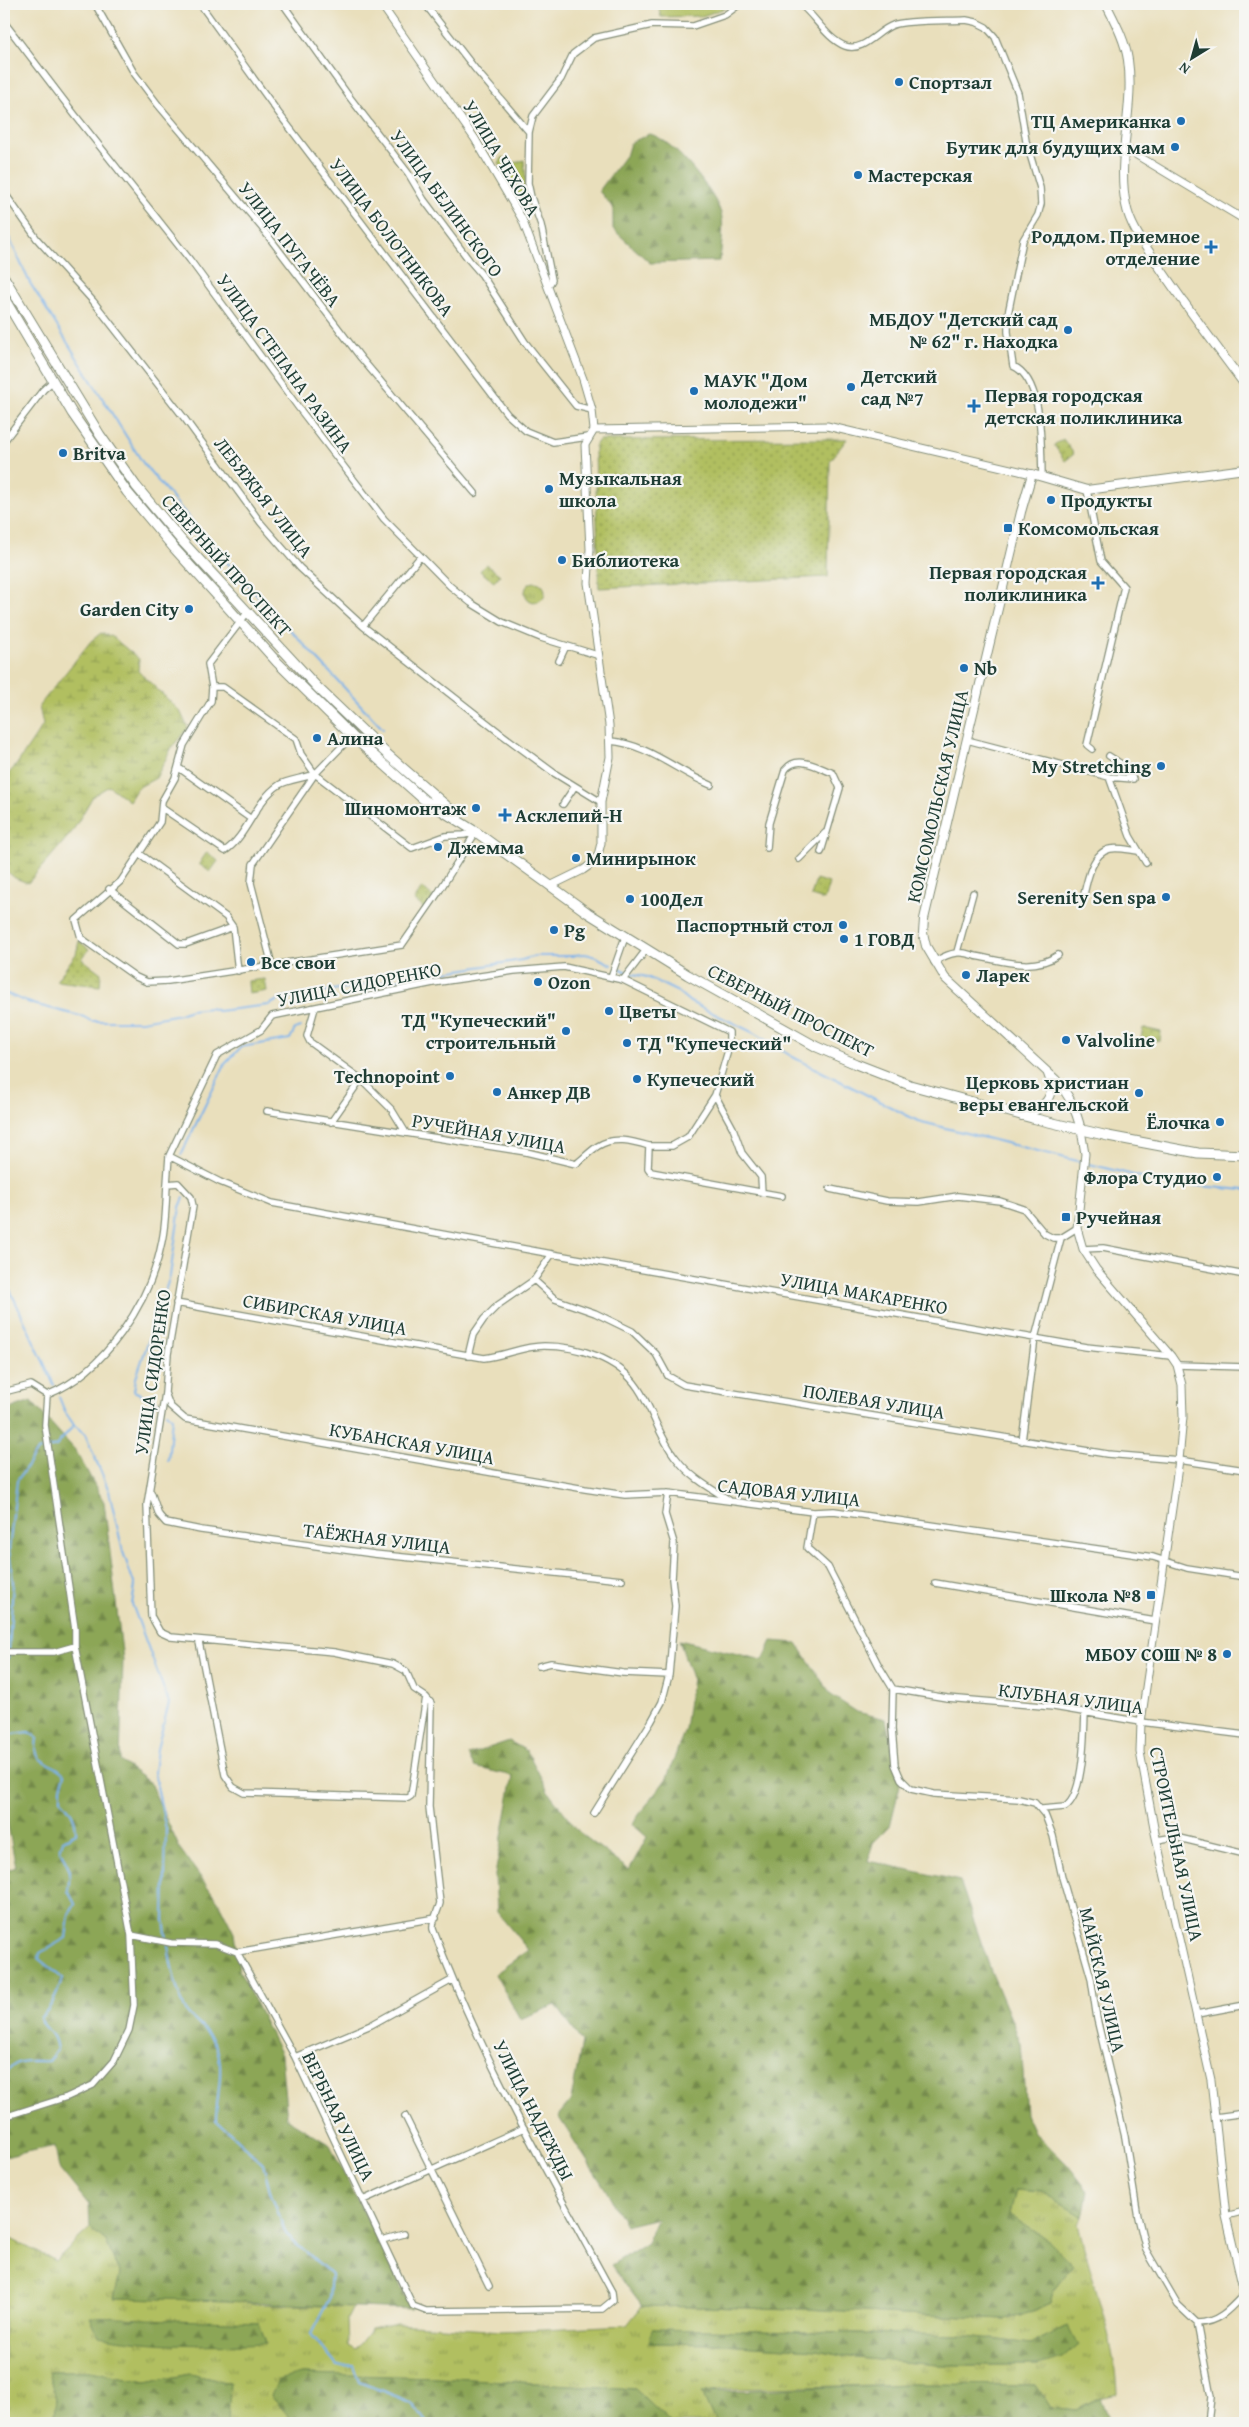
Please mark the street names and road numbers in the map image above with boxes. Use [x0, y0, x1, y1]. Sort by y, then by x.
street label: УЛИЦА ЧЕХОВА [456, 95, 548, 222]
street label: УЛИЦА БЕЛИНСКОГО [384, 123, 510, 283]
street label: УЛИЦА БОЛОТНИКОВА [323, 152, 461, 322]
street label: УЛИЦА ПУГАЧЁВА [232, 175, 348, 313]
street label: УЛИЦА СТЕПАНА РАЗИНА [210, 268, 360, 459]
street label: ЛЕБЯЖЬЯ УЛИЦА [208, 431, 320, 564]
street label: СЕВЕРНЫЙ ПРОСПЕКТ [155, 488, 299, 643]
street label: КОМСОМОЛЬСКАЯ УЛИЦА [899, 686, 975, 905]
street label: УЛИЦА СИДОРЕНКО [274, 954, 444, 1014]
street label: СЕВЕРНЫЙ ПРОСПЕКТ [703, 956, 879, 1064]
street label: РУЧЕЙНАЯ УЛИЦА [410, 1106, 568, 1160]
street label: УЛИЦА МАКАРЕНКО [778, 1264, 950, 1322]
street label: СИБИРСКАЯ УЛИЦА [241, 1286, 410, 1342]
street label: УЛИЦА СИДОРЕНКО [127, 1287, 177, 1457]
street label: ПОЛЕВАЯ УЛИЦА [801, 1376, 947, 1426]
street label: КУБАНСКАЯ УЛИЦА [327, 1415, 497, 1471]
street label: САДОВАЯ УЛИЦА [716, 1471, 862, 1513]
street label: ТАЁЖНАЯ УЛИЦА [302, 1515, 453, 1561]
street label: КЛУБНАЯ УЛИЦА [997, 1675, 1146, 1721]
street label: СТРОИТЕЛЬНАЯ УЛИЦА [1143, 1744, 1211, 1944]
street label: МАЙСКАЯ УЛИЦА [1073, 1905, 1133, 2056]
street label: УЛИЦА НАДЕЖДЫ [487, 2035, 582, 2185]
street label: ВЕРБНАЯ УЛИЦА [295, 2046, 383, 2186]

